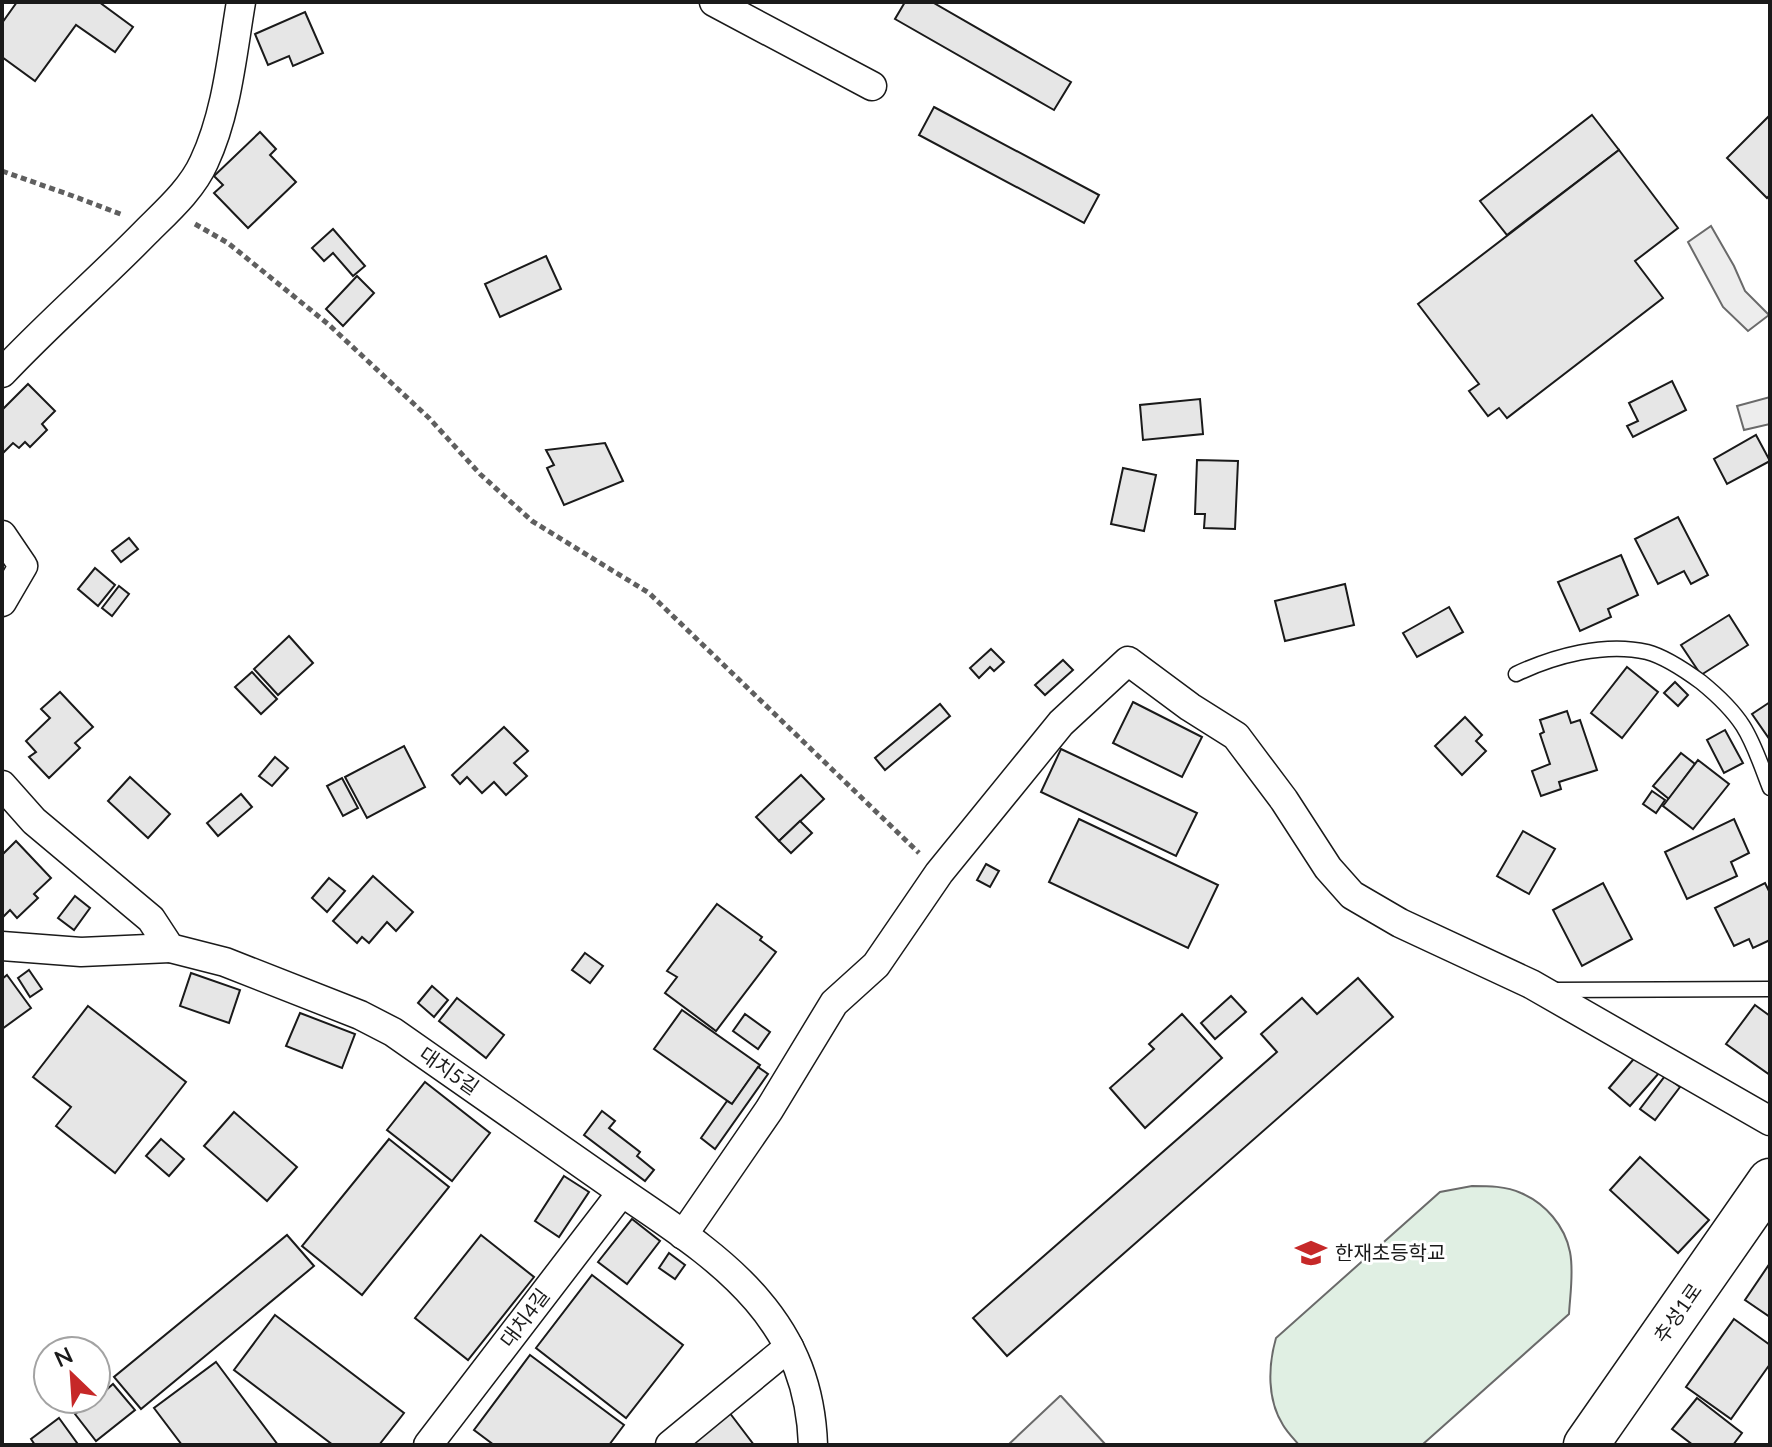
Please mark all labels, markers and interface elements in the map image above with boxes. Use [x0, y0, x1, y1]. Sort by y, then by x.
street label: 대치5길 [415, 1041, 484, 1099]
school or university icon: 한재초등학교 [1294, 1236, 1328, 1270]
place label: 한재초등학교 [1335, 1240, 1445, 1264]
street label: 추성1로 [1648, 1278, 1706, 1347]
street label: 대치4길 [495, 1283, 554, 1351]
north arrow [32, 1335, 112, 1415]
text: N [50, 1341, 77, 1372]

